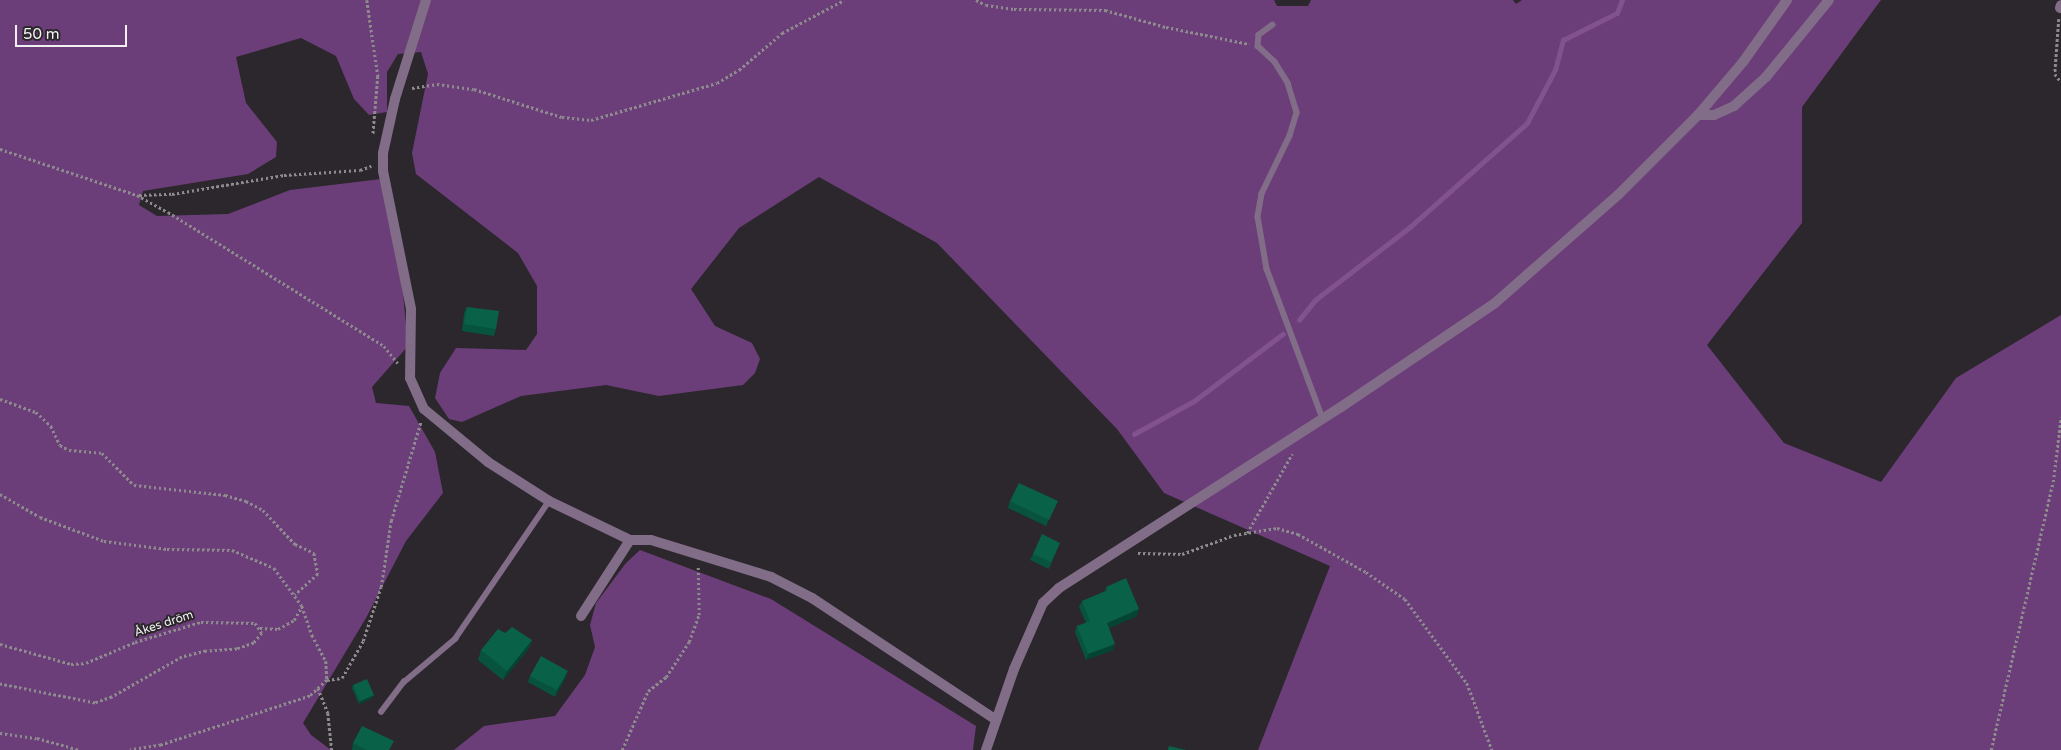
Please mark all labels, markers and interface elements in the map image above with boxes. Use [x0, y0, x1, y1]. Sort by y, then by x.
scale bar [18, 15, 130, 47]
text: 50 m [23, 25, 60, 43]
street label: Åkes dröm [133, 608, 195, 640]

